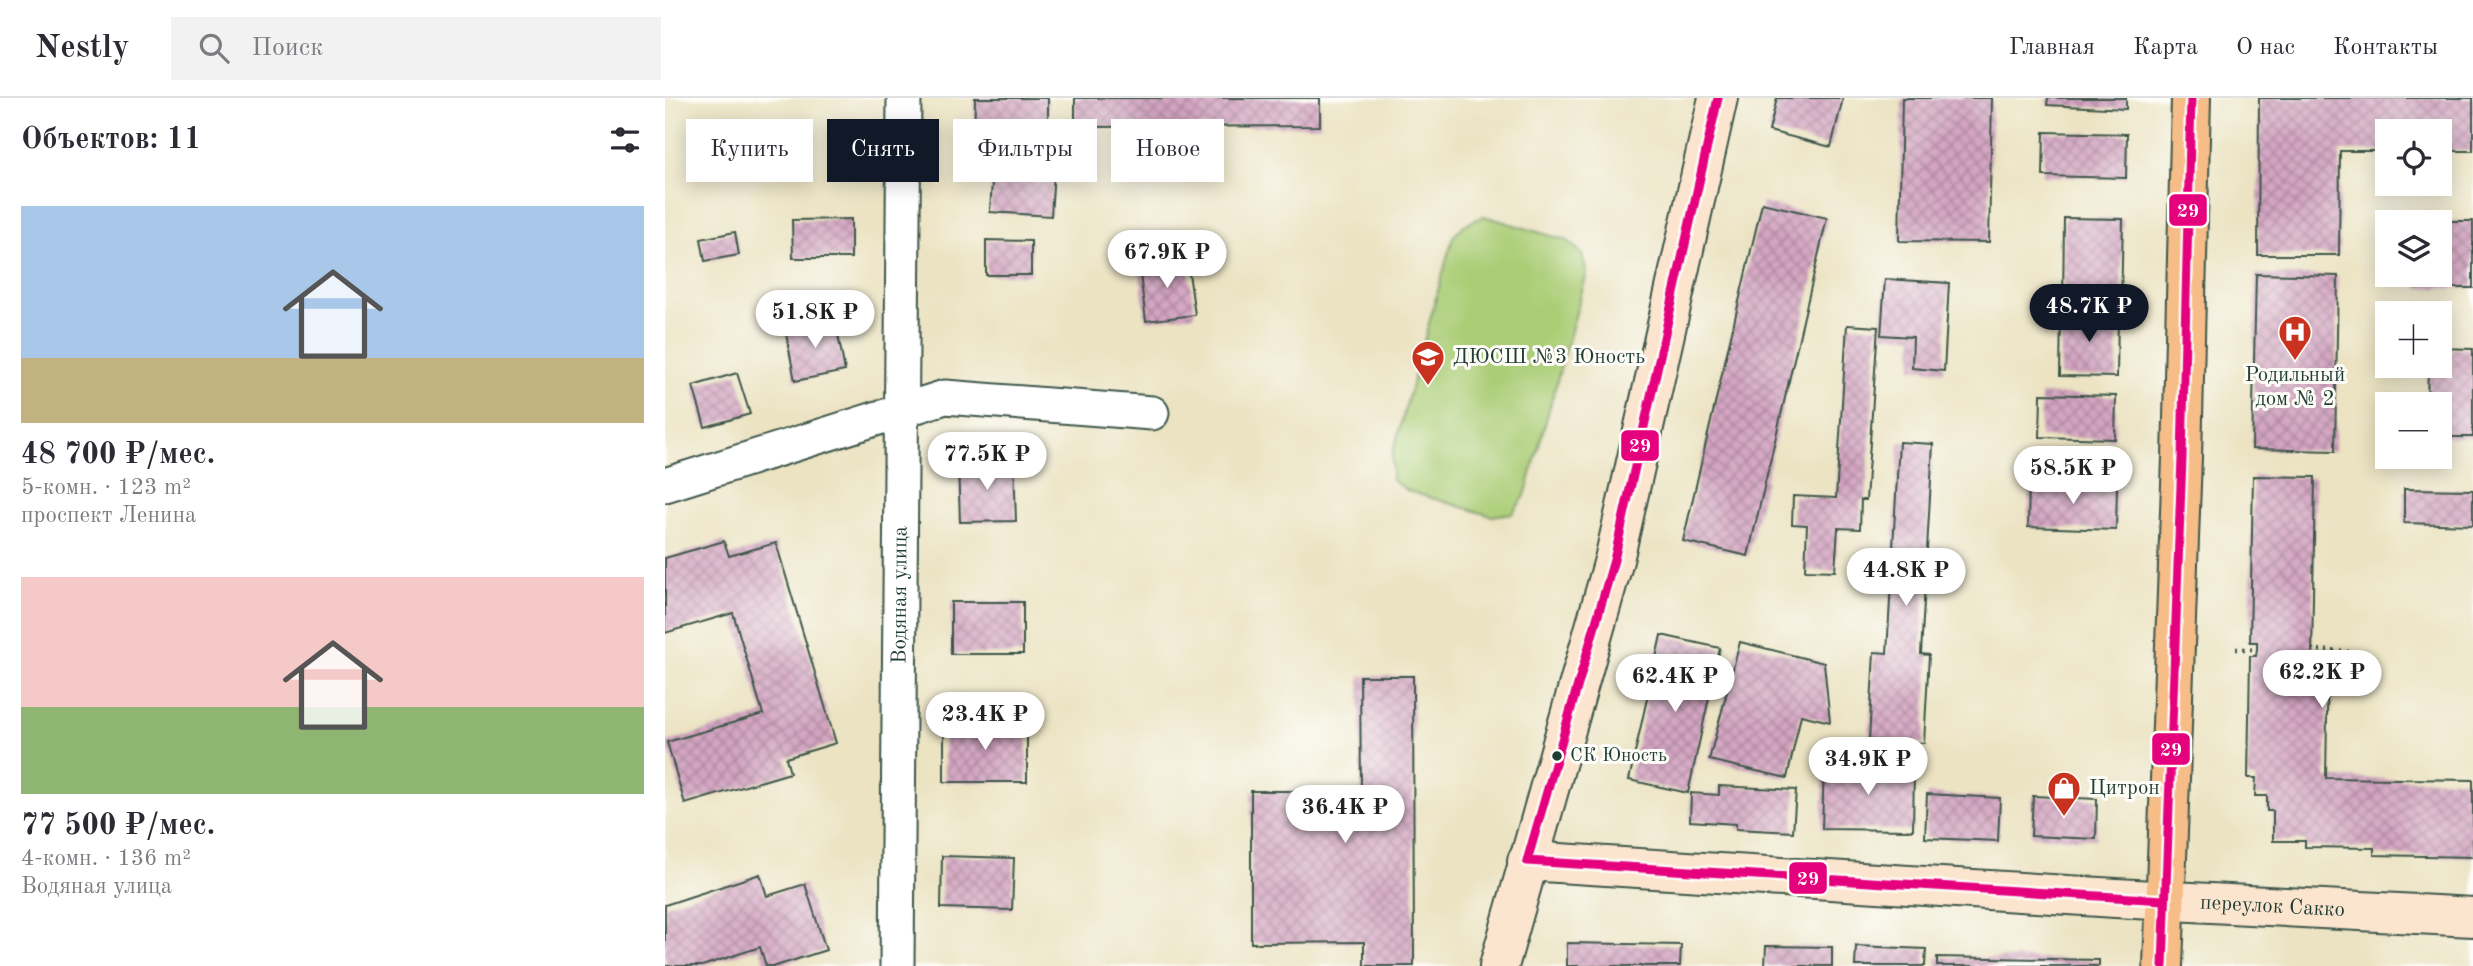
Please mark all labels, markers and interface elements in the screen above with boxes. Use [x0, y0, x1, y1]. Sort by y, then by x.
search box [171, 17, 661, 80]
icon: search [195, 29, 233, 67]
text: Nestly [35, 32, 129, 65]
text: Поиск [251, 35, 323, 61]
text: Главная [2009, 36, 2095, 60]
text: Карта [2133, 36, 2198, 60]
text: О нас [2236, 36, 2295, 60]
text: Контакты [2333, 36, 2438, 60]
chip: Купить [686, 119, 813, 182]
chip: Снять [827, 119, 939, 182]
chip: Фильтры [953, 119, 1097, 182]
chip: Новое [1111, 119, 1224, 182]
map controls [2375, 119, 2452, 469]
button: locate [2375, 119, 2452, 196]
icon: filters [606, 121, 644, 159]
text: Объектов: 11 [21, 125, 201, 155]
line badge: 29 [2168, 193, 2208, 227]
text: 29 [2177, 203, 2199, 222]
button: layers [2375, 210, 2452, 287]
pin: 67.9K ₽ [1102, 230, 1232, 290]
text: 67.9K ₽ [1124, 241, 1210, 264]
icon: home [270, 251, 396, 377]
pin: 48.7K ₽ [2024, 285, 2154, 344]
pin: 51.8K ₽ [750, 290, 880, 350]
text: 48.7K ₽ [2046, 295, 2132, 318]
text: 51.8K ₽ [772, 301, 858, 324]
button: + [2375, 301, 2452, 378]
hospital icon: Родильный дом № 2 [2276, 313, 2314, 362]
school or university icon: ДЮСШ №3 Юность [1409, 338, 1447, 387]
place label: ДЮСШ №3 Юность [1453, 347, 1645, 368]
place label: Родильный дом № 2 [2245, 365, 2345, 410]
button: − [2375, 392, 2452, 469]
line badge: 29 [1620, 429, 1660, 462]
pin: 77.5K ₽ [922, 432, 1052, 492]
text: 29 [1629, 438, 1651, 457]
text: 48 700 ₽/мес. [21, 440, 215, 470]
text: 77.5K ₽ [944, 443, 1030, 466]
pin: 58.5K ₽ [2008, 446, 2138, 506]
text: 58.5K ₽ [2030, 457, 2116, 480]
text: 5-комн. · 123 m² [21, 476, 191, 499]
text: проспект Ленина [21, 504, 196, 527]
street label: Водяная улица [889, 526, 911, 664]
pin: 44.8K ₽ [1841, 548, 1971, 608]
text: 44.8K ₽ [1863, 559, 1949, 582]
icon: home [270, 622, 396, 748]
pin: 62.2K ₽ [2257, 650, 2387, 710]
pin: 62.4K ₽ [1610, 654, 1740, 714]
text: 62.2K ₽ [2279, 661, 2365, 684]
text: 62.4K ₽ [1632, 665, 1718, 688]
pin: 23.4K ₽ [920, 692, 1050, 752]
text: 23.4K ₽ [942, 703, 1028, 726]
line badge: 29 [2151, 732, 2191, 766]
pin: 34.9K ₽ [1803, 738, 1933, 797]
text: 29 [2160, 742, 2182, 761]
place label: СК Юность [1570, 747, 1667, 766]
text: 34.9K ₽ [1825, 748, 1911, 771]
marker: СК Юность [1550, 749, 1564, 763]
shop icon: Цитрон [2045, 769, 2083, 818]
place label: Цитрон [2089, 778, 2160, 799]
pin: 36.4K ₽ [1280, 786, 1410, 845]
text: 36.4K ₽ [1302, 796, 1388, 819]
text: 77 500 ₽/мес. [21, 811, 215, 841]
text: 4-комн. · 136 m² [21, 847, 191, 870]
line badge: 29 [1788, 861, 1828, 895]
text: 29 [1797, 871, 1819, 890]
text: Водяная улица [21, 875, 172, 898]
street label: переулок Сакко [2200, 892, 2346, 921]

